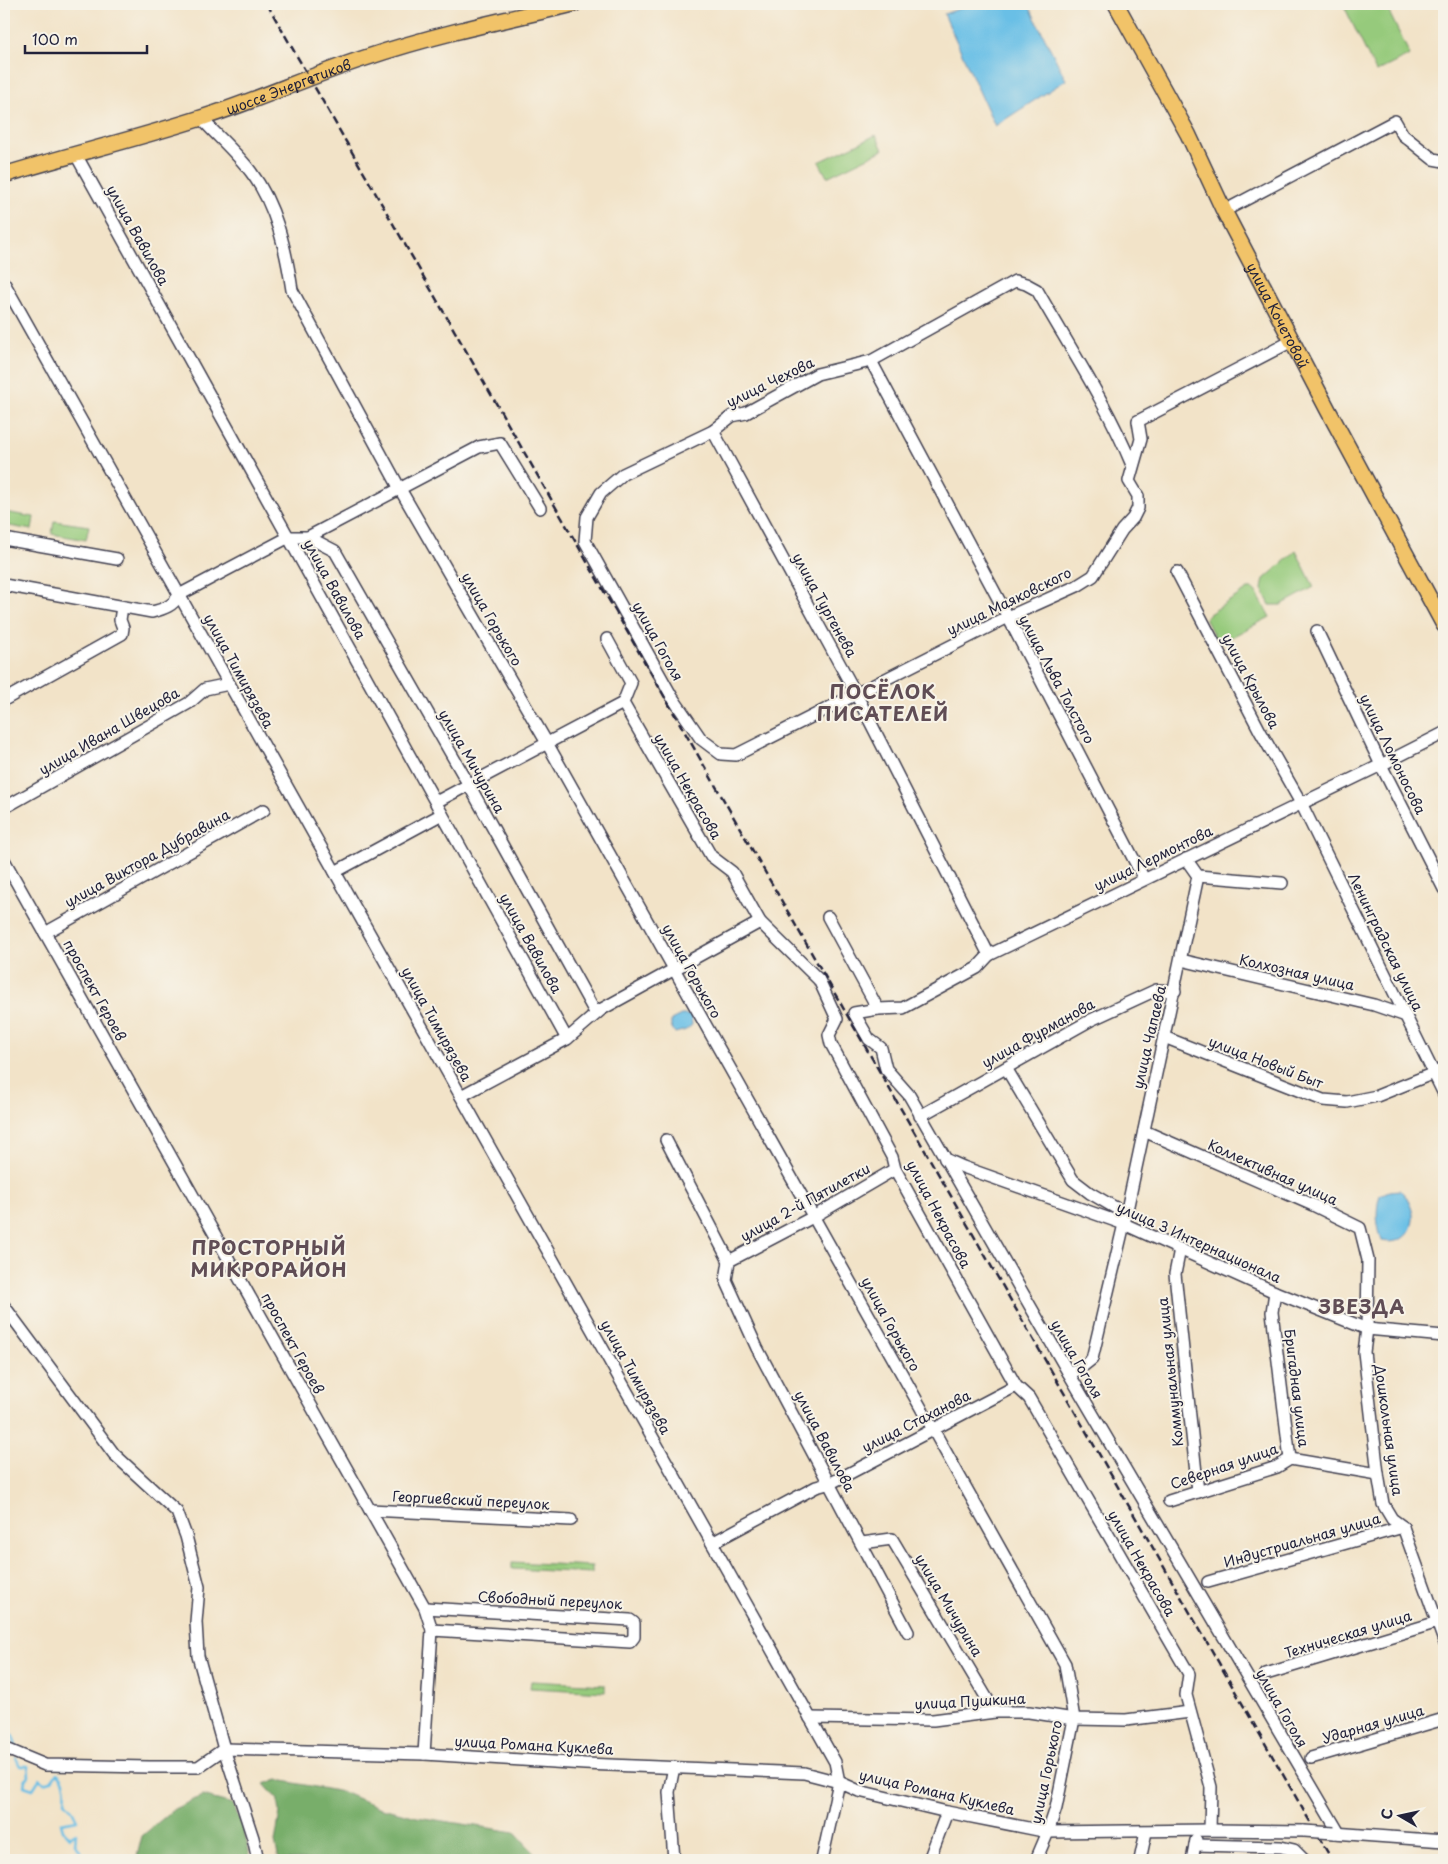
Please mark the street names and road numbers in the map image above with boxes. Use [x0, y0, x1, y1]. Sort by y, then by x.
street label: шоссе Энергетиков [223, 53, 354, 119]
street label: улица Вавилова [102, 181, 174, 289]
street label: улица Кочетовой [1242, 258, 1315, 372]
street label: улица Чехова [723, 352, 818, 412]
street label: улица Вавилова [299, 535, 371, 643]
street label: улица Тургенева [788, 549, 863, 661]
street label: улица Маяковского [943, 562, 1075, 640]
street label: улица Горького [457, 568, 527, 670]
street label: улица Гоголя [627, 597, 689, 685]
street label: улица Тимирязева [199, 610, 279, 732]
street label: улица Льва Толстого [1014, 611, 1100, 747]
street label: улица Крылова [1217, 630, 1285, 733]
street label: улица Ивана Швецова [35, 682, 183, 780]
street label: улица Ломоносова [1355, 690, 1431, 818]
street label: улица Мичурина [434, 705, 510, 817]
street label: улица Некрасова [649, 729, 727, 843]
street label: улица Виктора Дубравина [60, 804, 234, 912]
street label: улица Лермонтова [1090, 820, 1216, 896]
street label: Ленинградская улица [1343, 869, 1429, 1015]
street label: улица Вавилова [495, 889, 567, 997]
street label: улица Горького [657, 920, 727, 1022]
street label: проспект Героев [58, 936, 132, 1044]
street label: Колхозная улица [1237, 949, 1357, 996]
street label: улица Тимирязева [397, 963, 477, 1085]
street label: улица Чапаева [1127, 983, 1171, 1091]
street label: улица Фурманова [978, 993, 1099, 1073]
street label: улица Новый Быт [1206, 1030, 1327, 1094]
street label: Коллективная улица [1205, 1134, 1341, 1210]
street label: улица Некрасова [902, 1156, 976, 1272]
street label: улица 2-й Пятилетки [736, 1157, 874, 1247]
street label: улица 3 Интернационала [1113, 1196, 1285, 1288]
street label: улица Горького [856, 1273, 926, 1375]
street label: проспект Героев [256, 1289, 330, 1397]
street label: Коммунальная улица [1152, 1296, 1188, 1448]
street label: улица Тимирязева [596, 1316, 676, 1438]
street label: улица Гоголя [1046, 1316, 1108, 1402]
street label: Бригадная улица [1279, 1328, 1315, 1448]
street label: Дошкольная улица [1369, 1362, 1409, 1497]
street label: улица Стаханова [858, 1384, 974, 1458]
street label: улица Вавилова [789, 1387, 861, 1496]
street label: Северная улица [1167, 1438, 1281, 1494]
street label: Георгиевский переулок [392, 1485, 551, 1515]
street label: улица Некрасова [1103, 1506, 1181, 1620]
street label: Индустриальная улица [1221, 1508, 1383, 1572]
street label: улица Мичурина [910, 1550, 988, 1661]
street label: Свободный переулок [477, 1586, 624, 1614]
street label: Техническая улица [1282, 1605, 1414, 1663]
street label: улица Гоголя [1251, 1665, 1313, 1751]
street label: улица Пушкина [914, 1688, 1026, 1714]
street label: Ударная улица [1320, 1699, 1427, 1749]
street label: улица Горького [1025, 1718, 1067, 1826]
street label: улица Романа Куклева [454, 1730, 614, 1760]
street label: улица Романа Куклева [857, 1764, 1017, 1820]

